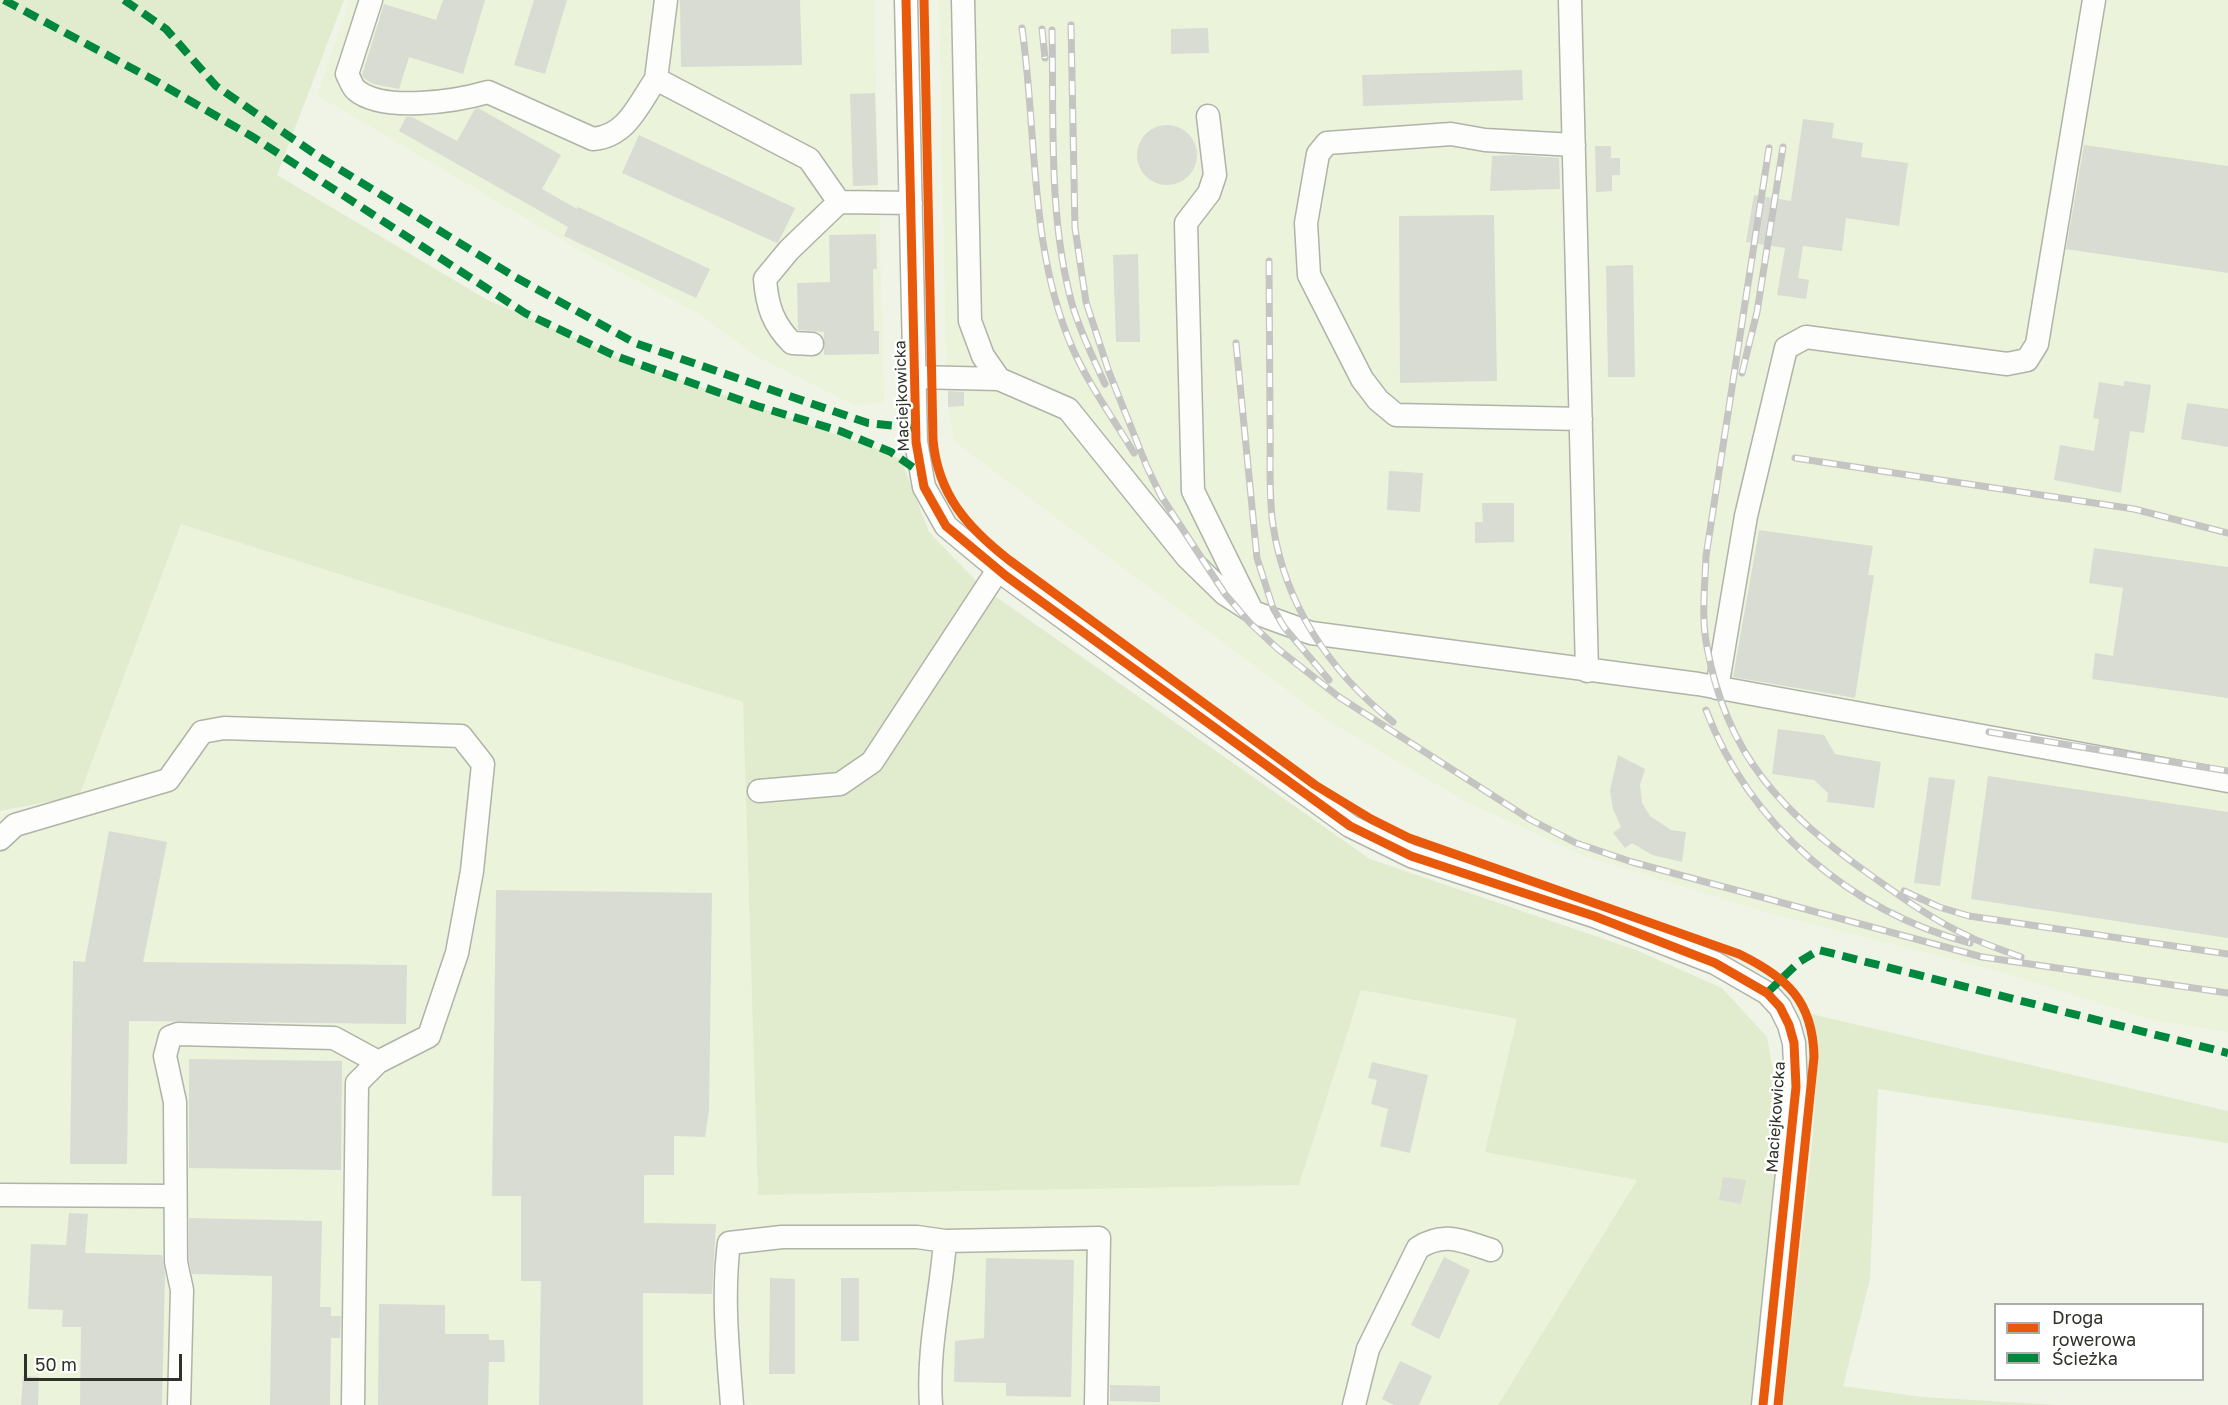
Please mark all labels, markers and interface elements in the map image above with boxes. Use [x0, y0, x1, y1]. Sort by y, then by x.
street label: Maciejkowicka [890, 340, 914, 452]
street label: Maciejkowicka [1763, 1061, 1789, 1173]
legend [1994, 1303, 2204, 1381]
text: Droga rowerowa [2052, 1306, 2136, 1350]
scale bar [27, 1342, 184, 1380]
text: Ścieżka [2052, 1347, 2118, 1369]
text: 50 m [35, 1353, 77, 1375]

